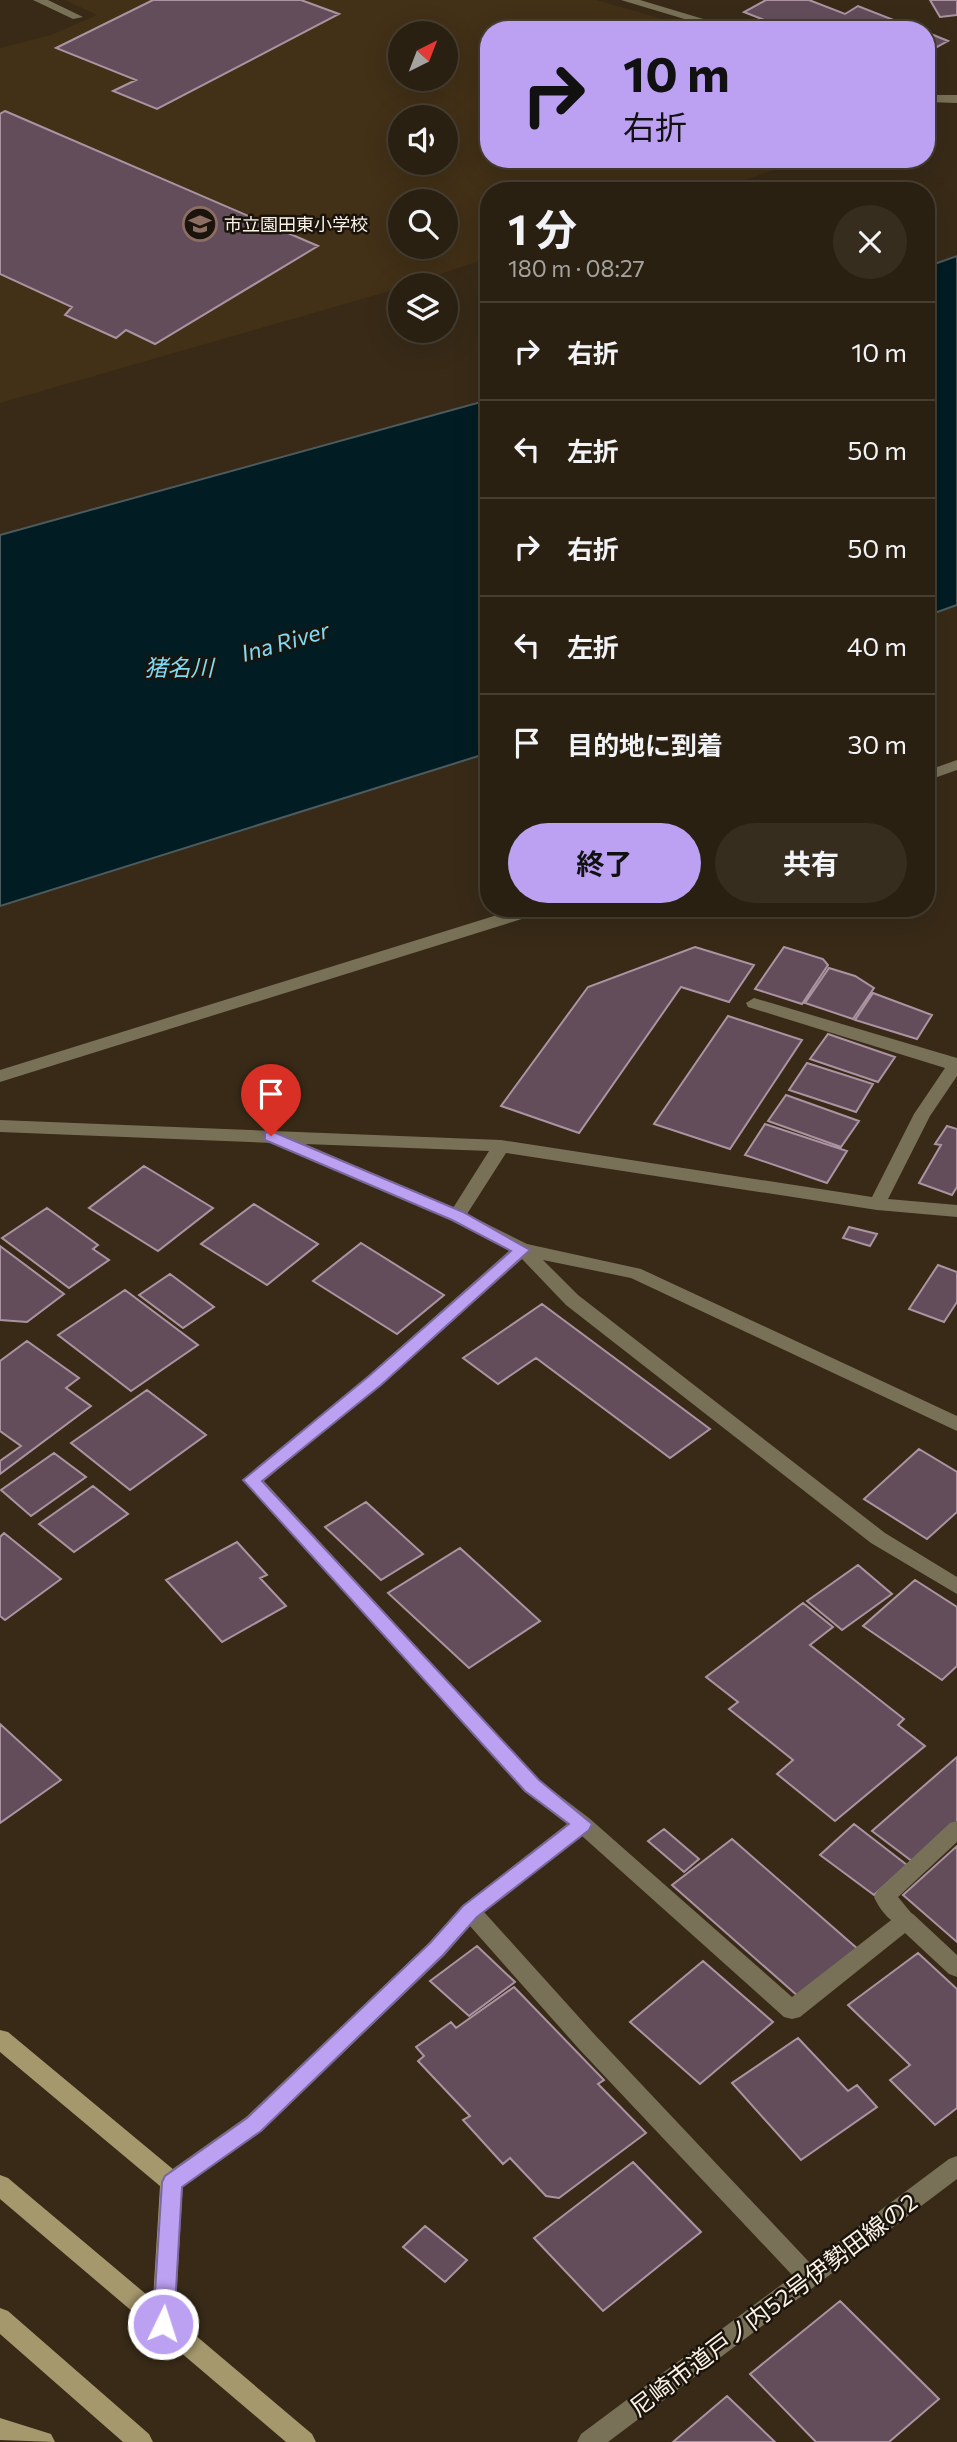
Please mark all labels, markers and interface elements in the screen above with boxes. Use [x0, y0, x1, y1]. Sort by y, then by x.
north arrow [388, 21, 458, 91]
map controls [388, 21, 458, 343]
text: 10 m [623, 42, 730, 102]
icon: right [508, 49, 599, 140]
button: sound [388, 105, 458, 175]
text: 右折 [623, 106, 687, 146]
button: search [388, 189, 458, 259]
text: 1 分 [508, 202, 577, 254]
school or university icon: 市立園田東小学校 [181, 205, 219, 243]
button: close [833, 205, 907, 279]
place label: 市立園田東小学校 [224, 213, 368, 235]
text: 180 m · 08:27 [508, 254, 645, 282]
button: layers [388, 273, 458, 343]
icon: right [508, 332, 546, 370]
text: 10 m [851, 336, 907, 367]
text: 右折 [567, 337, 619, 368]
icon: left [508, 430, 546, 468]
text: 50 m [847, 434, 907, 465]
text: 左折 [567, 435, 619, 466]
icon: right [508, 528, 546, 566]
text: 50 m [847, 532, 907, 563]
text: 右折 [567, 533, 619, 564]
water label: Ina River [238, 615, 333, 667]
icon: left [508, 626, 546, 664]
text: 40 m [847, 630, 907, 661]
text: 左折 [567, 631, 619, 662]
water label: 猪名川 [145, 653, 217, 681]
icon: arrive [508, 724, 546, 762]
text: 30 m [848, 728, 907, 759]
text: 目的地に到着 [567, 729, 723, 760]
button: 終了 [508, 823, 701, 903]
button: 共有 [715, 823, 907, 903]
pin [241, 1064, 301, 1136]
icon: arrive [252, 1075, 290, 1113]
street label: 尼崎市道戸ノ内52号伊勢田線の2 [624, 2186, 922, 2422]
position arrow [126, 2287, 200, 2361]

